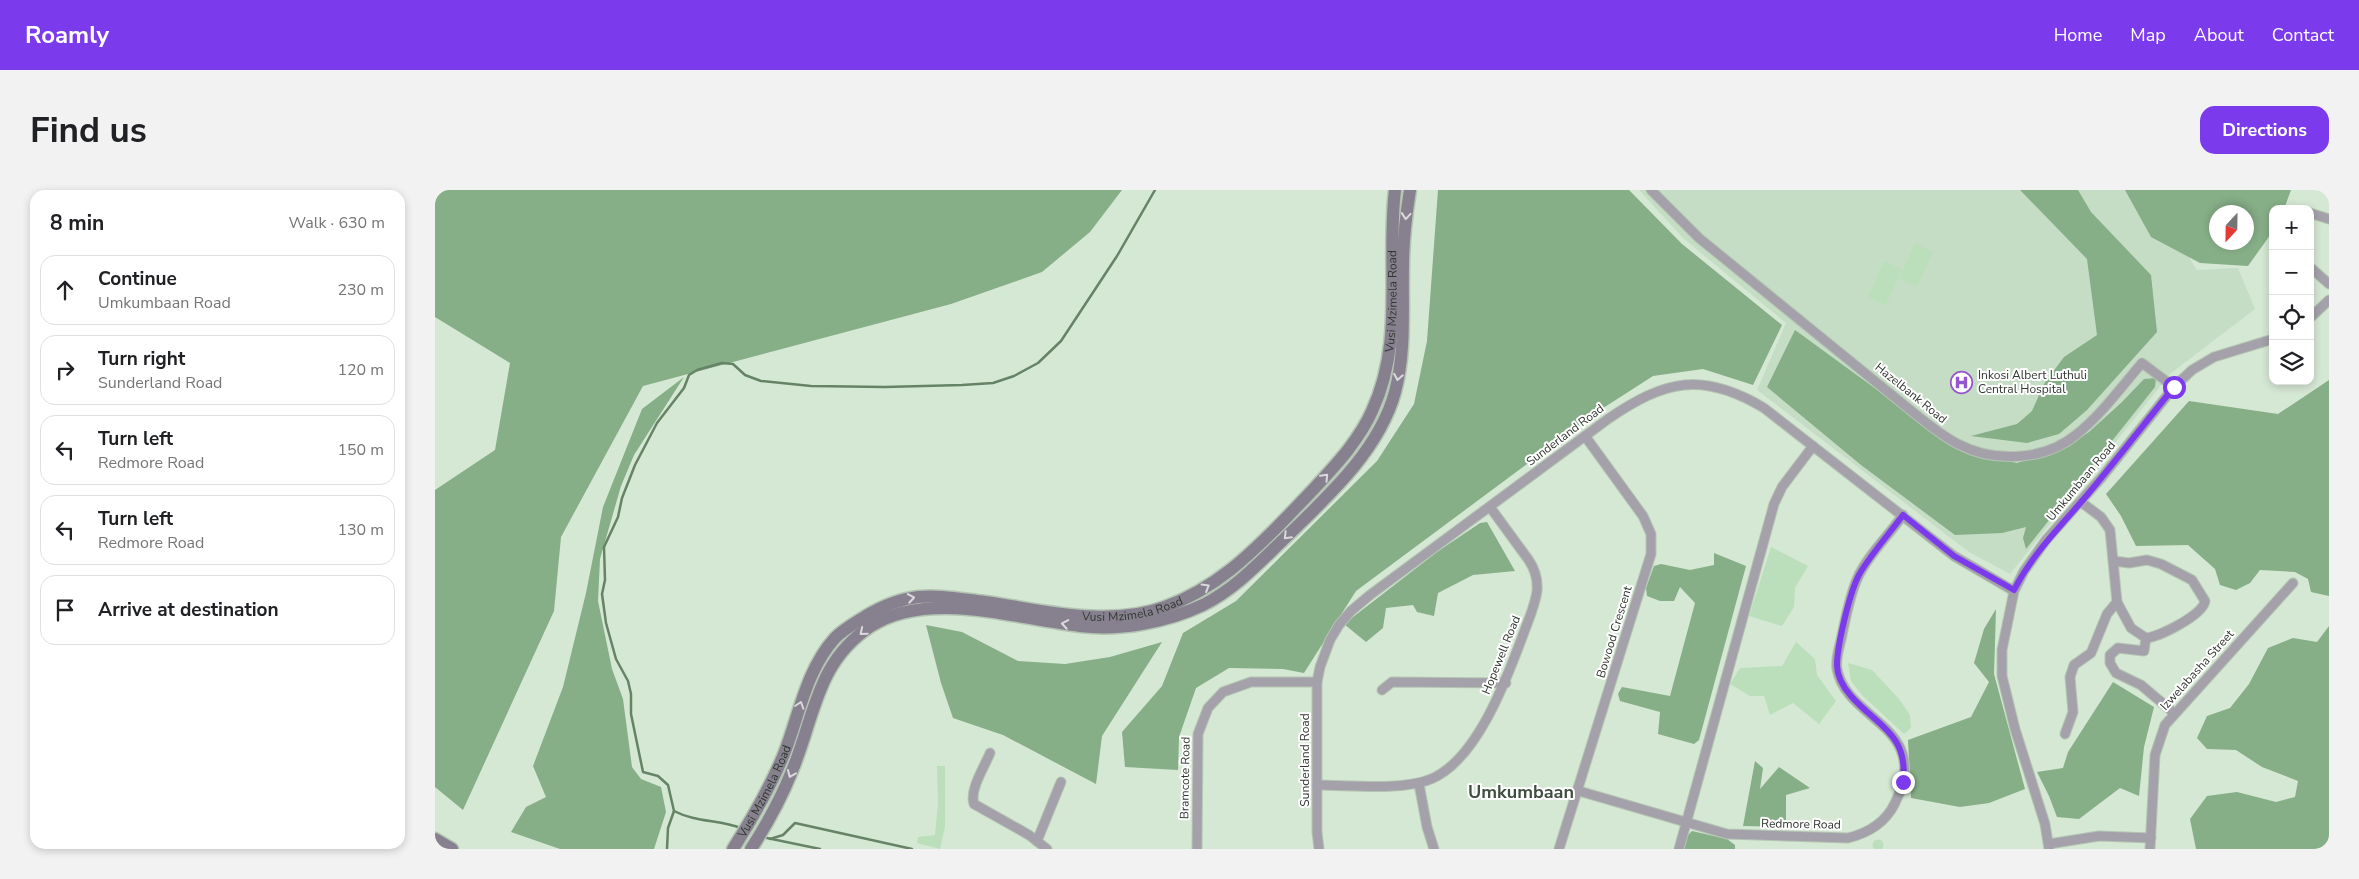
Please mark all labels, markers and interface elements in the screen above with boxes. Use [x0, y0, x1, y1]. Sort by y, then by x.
text: Roamly [25, 19, 109, 51]
text: Home [2054, 23, 2102, 47]
text: Map [2130, 23, 2166, 47]
text: About [2194, 23, 2244, 47]
text: Contact [2272, 23, 2334, 47]
button: Directions [2200, 106, 2329, 154]
text: Find us [30, 107, 147, 154]
north arrow [2209, 205, 2254, 250]
map controls [2269, 205, 2314, 385]
button: + [2269, 205, 2314, 250]
text: 8 min [50, 209, 104, 237]
text: Walk · 630 m [289, 212, 385, 234]
one-way arrow [1401, 212, 1412, 220]
street label: Vusi Mzimela Road [1381, 250, 1401, 354]
button: − [2269, 250, 2314, 295]
text: Continue [98, 266, 177, 292]
icon: ahead [51, 276, 79, 304]
text: 230 m [337, 279, 384, 301]
text: Umkumbaan Road [98, 292, 231, 314]
button: locate [2269, 295, 2314, 340]
button: layers [2269, 340, 2314, 385]
text: Turn right [98, 346, 185, 372]
icon: right [51, 356, 79, 384]
text: 120 m [337, 359, 384, 381]
street label: Hazelbank Road [1872, 359, 1950, 427]
place label: Inkosi Albert Luthuli Central Hospital [1978, 367, 2087, 397]
hospital icon: Inkosi Albert Luthuli Central Hospital [1950, 370, 1974, 394]
text: Sunderland Road [98, 372, 222, 394]
one-way arrow [1393, 373, 1404, 381]
route start [2163, 376, 2186, 399]
street label: Sunderland Road [1523, 401, 1607, 469]
text: Turn left [98, 426, 173, 452]
icon: left [51, 436, 79, 464]
street label: Umkumbaan Road [2043, 438, 2119, 524]
text: 150 m [337, 439, 384, 461]
text: Redmore Road [98, 452, 204, 474]
one-way arrow [1319, 474, 1328, 483]
text: Turn left [98, 506, 173, 532]
icon: left [51, 516, 79, 544]
text: 130 m [337, 519, 384, 541]
one-way arrow [1283, 530, 1292, 539]
text: Redmore Road [98, 532, 204, 554]
street label: Bowood Crescent [1592, 583, 1636, 680]
one-way arrow [1201, 584, 1210, 594]
street label: Vusi Mzimela Road [1081, 593, 1185, 625]
one-way arrow [907, 594, 915, 604]
icon: arrive [51, 596, 79, 624]
text: Arrive at destination [98, 597, 279, 623]
street label: Hopewell Road [1478, 613, 1524, 697]
one-way arrow [1061, 619, 1070, 629]
street label: Izwelabasha Street [2157, 626, 2238, 714]
one-way arrow [860, 627, 869, 635]
one-way arrow [794, 701, 804, 710]
street label: Sunderland Road [1297, 713, 1313, 807]
street label: Bramcote Road [1176, 737, 1194, 819]
street label: Vusi Mzimela Road [733, 743, 795, 842]
one-way arrow [786, 769, 797, 778]
route end [1892, 771, 1915, 794]
district label: Umkumbaan [1468, 780, 1574, 804]
street label: Redmore Road [1761, 815, 1841, 833]

